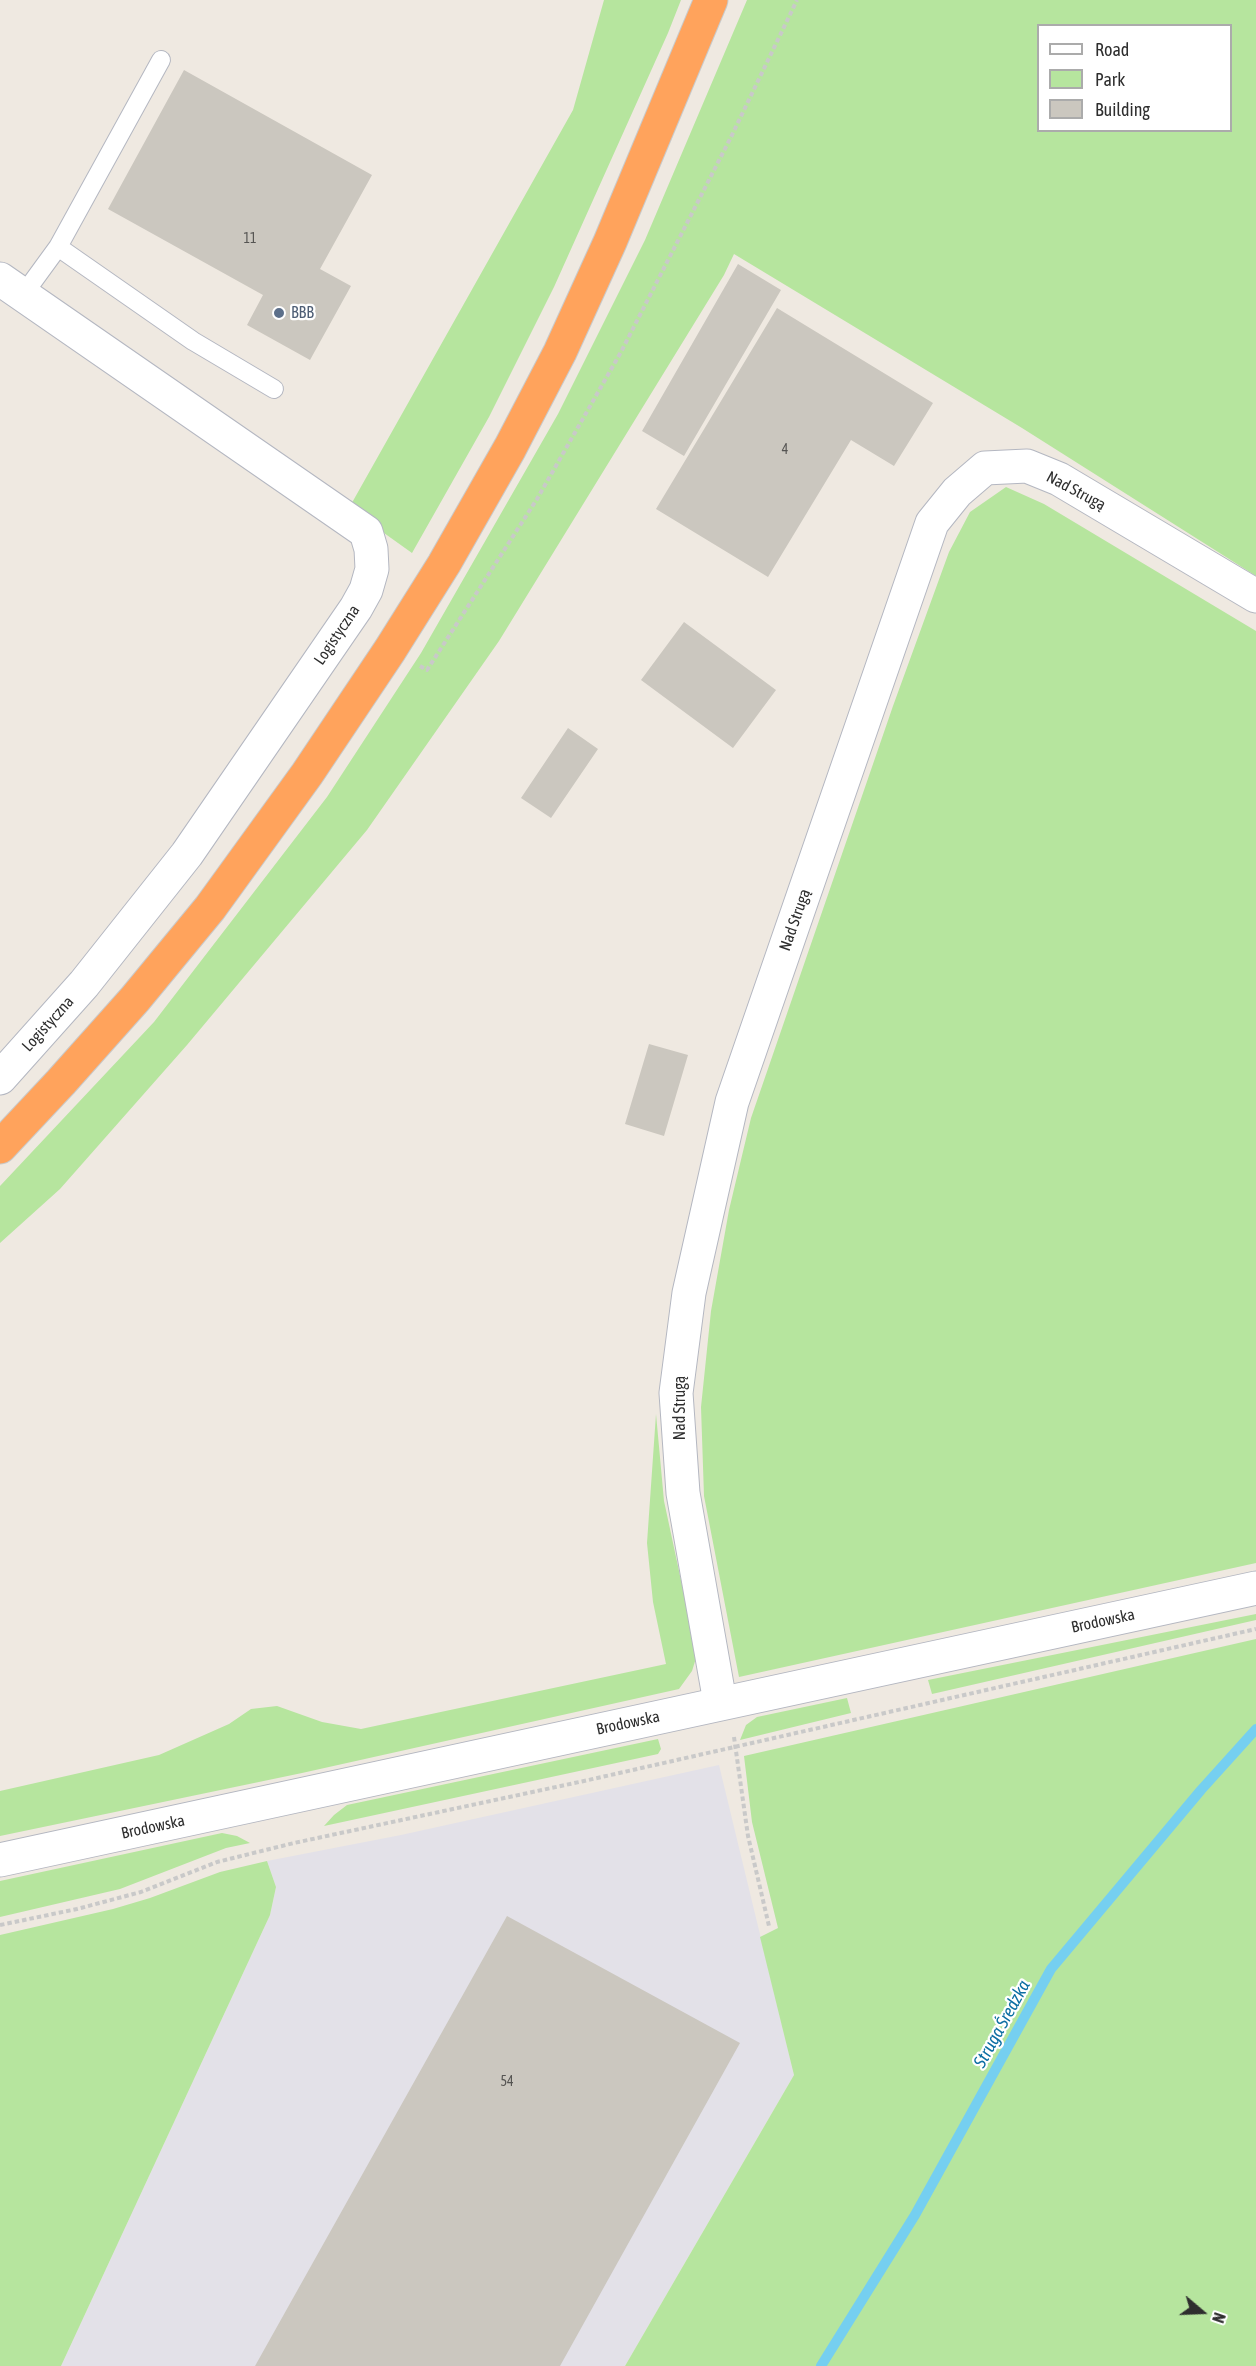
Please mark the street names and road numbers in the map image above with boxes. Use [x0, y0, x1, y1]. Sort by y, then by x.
street label: Nad Strugą [1043, 467, 1109, 515]
street label: Logistyczna [310, 602, 364, 668]
street label: Nad Strugą [775, 886, 815, 954]
street label: Logistyczna [18, 992, 78, 1056]
street label: Nad Strugą [670, 1376, 690, 1440]
street label: Brodowska [1069, 1605, 1137, 1637]
street label: Brodowska [594, 1707, 662, 1739]
street label: Brodowska [119, 1811, 187, 1843]

